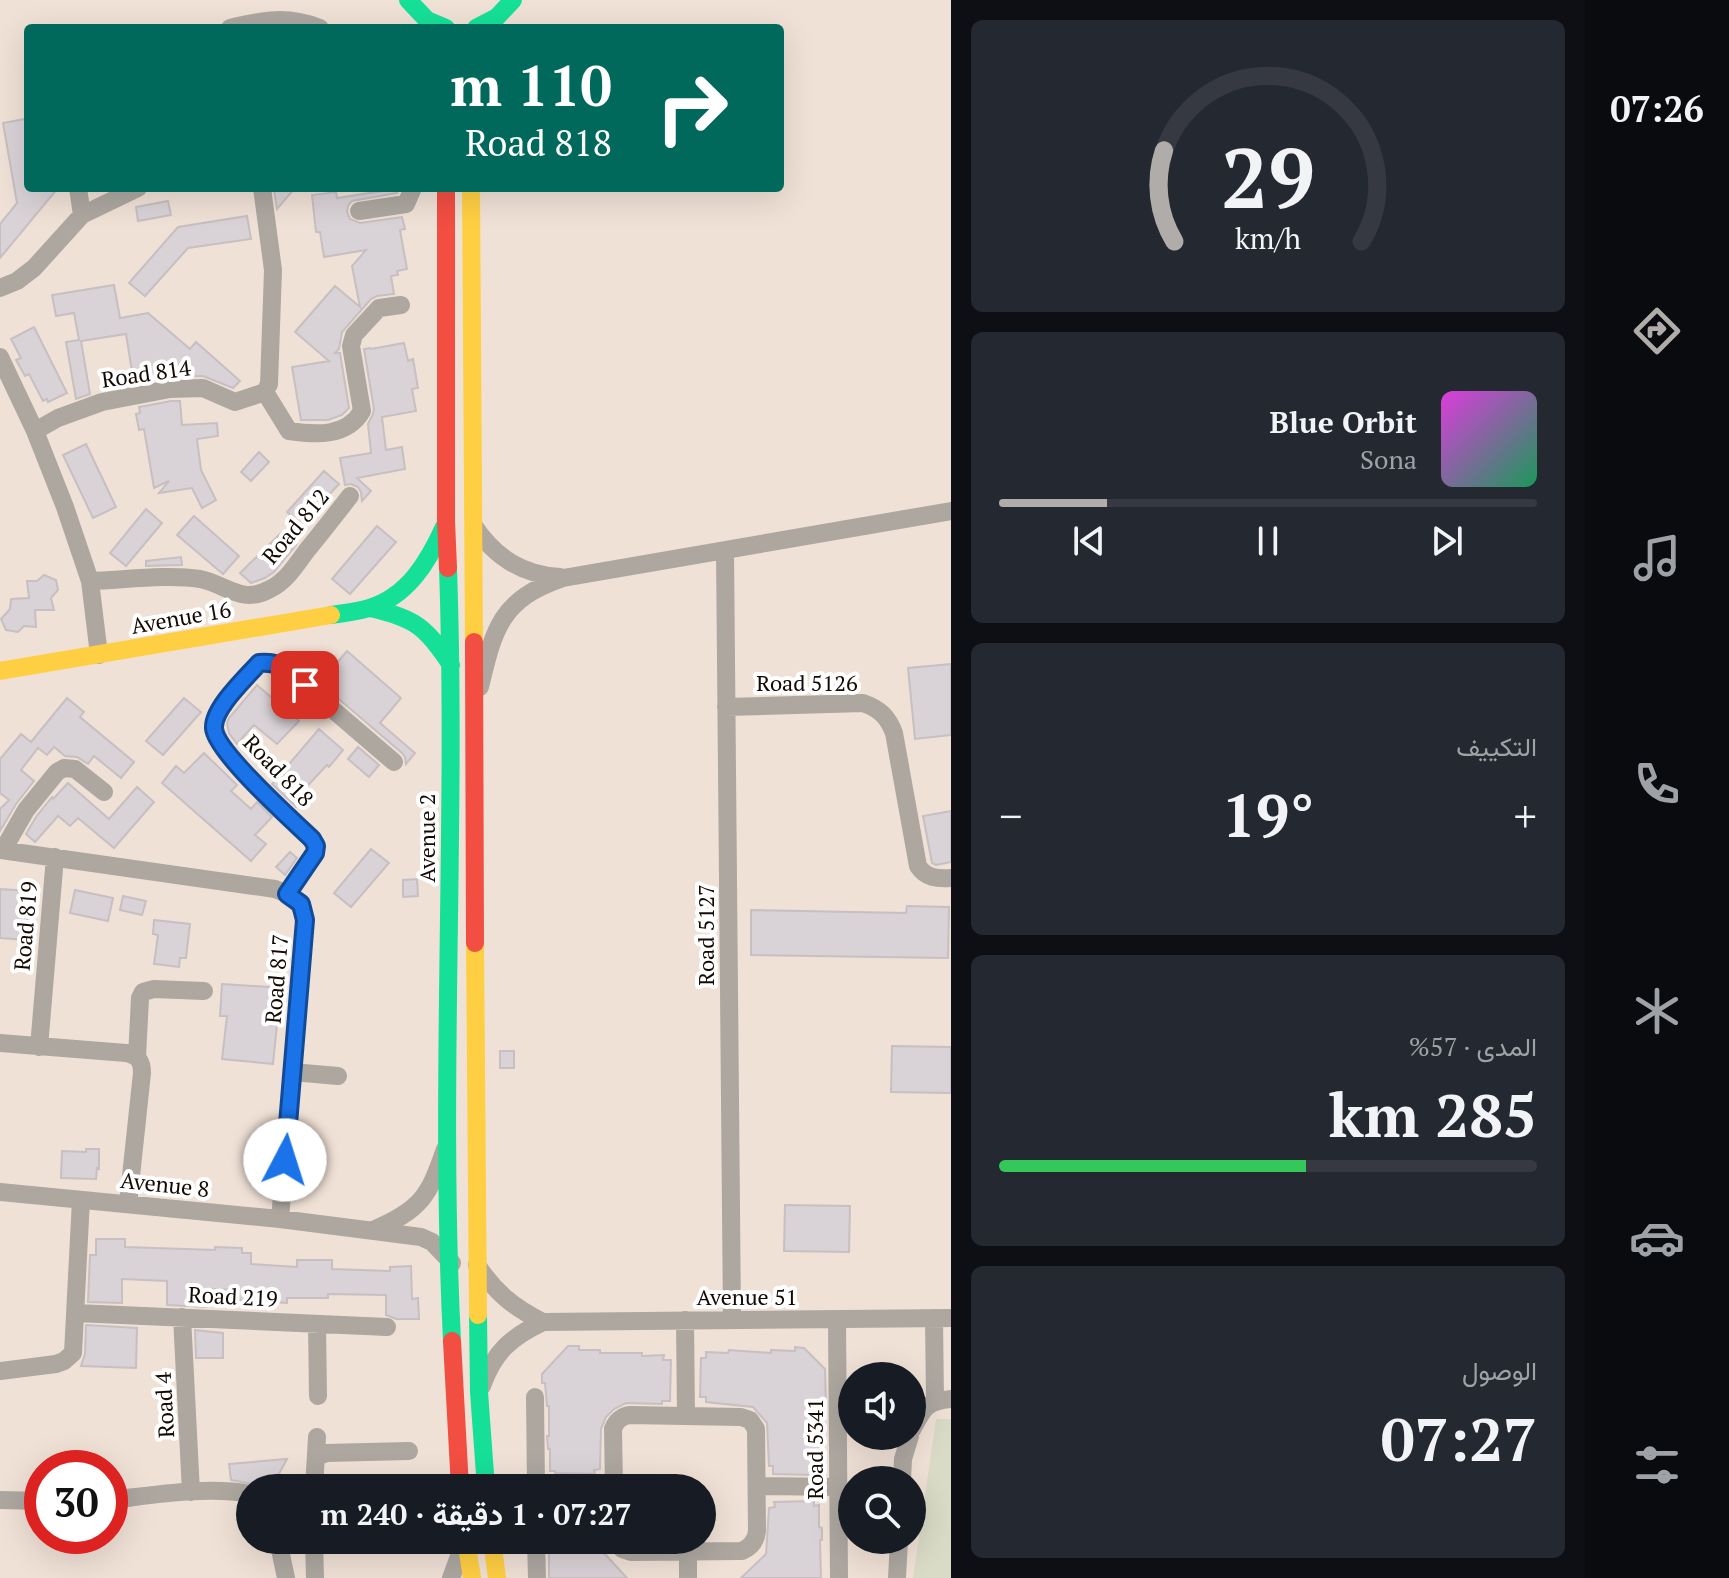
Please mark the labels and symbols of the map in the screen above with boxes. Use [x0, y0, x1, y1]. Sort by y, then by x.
street label: Road 814 [100, 352, 193, 394]
street label: Road 812 [255, 482, 335, 570]
street label: Avenue 16 [129, 594, 233, 640]
pin [271, 651, 339, 719]
street label: Road 5126 [756, 668, 858, 697]
street label: Road 818 [237, 728, 321, 812]
street label: Avenue 2 [412, 793, 441, 883]
street label: Road 819 [7, 880, 43, 972]
street label: Road 5127 [691, 884, 720, 986]
street label: Road 817 [258, 933, 294, 1025]
position arrow [243, 1118, 327, 1202]
street label: Avenue 8 [119, 1165, 211, 1203]
street label: Road 219 [187, 1279, 279, 1313]
street label: Avenue 51 [697, 1282, 797, 1311]
street label: Road 4 [148, 1371, 180, 1439]
street label: Road 5341 [800, 1398, 829, 1500]
speed limit sign: 30 [24, 1450, 128, 1554]

